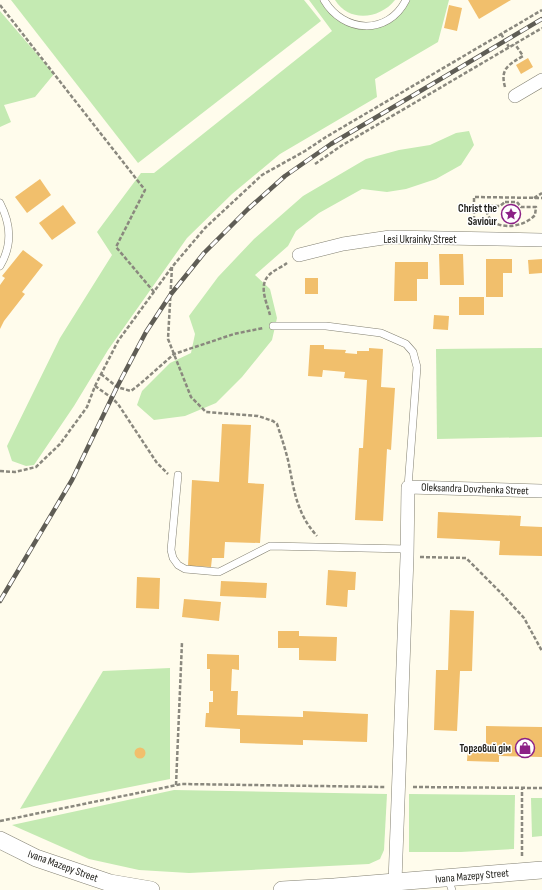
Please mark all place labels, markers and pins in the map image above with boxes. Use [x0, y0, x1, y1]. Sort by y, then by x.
place label: Christ the Saviour [458, 202, 498, 228]
place icon: Christ the Saviour [500, 203, 522, 225]
shop icon: Торговий дім [514, 737, 536, 759]
place label: Торговий дім [459, 742, 511, 755]

